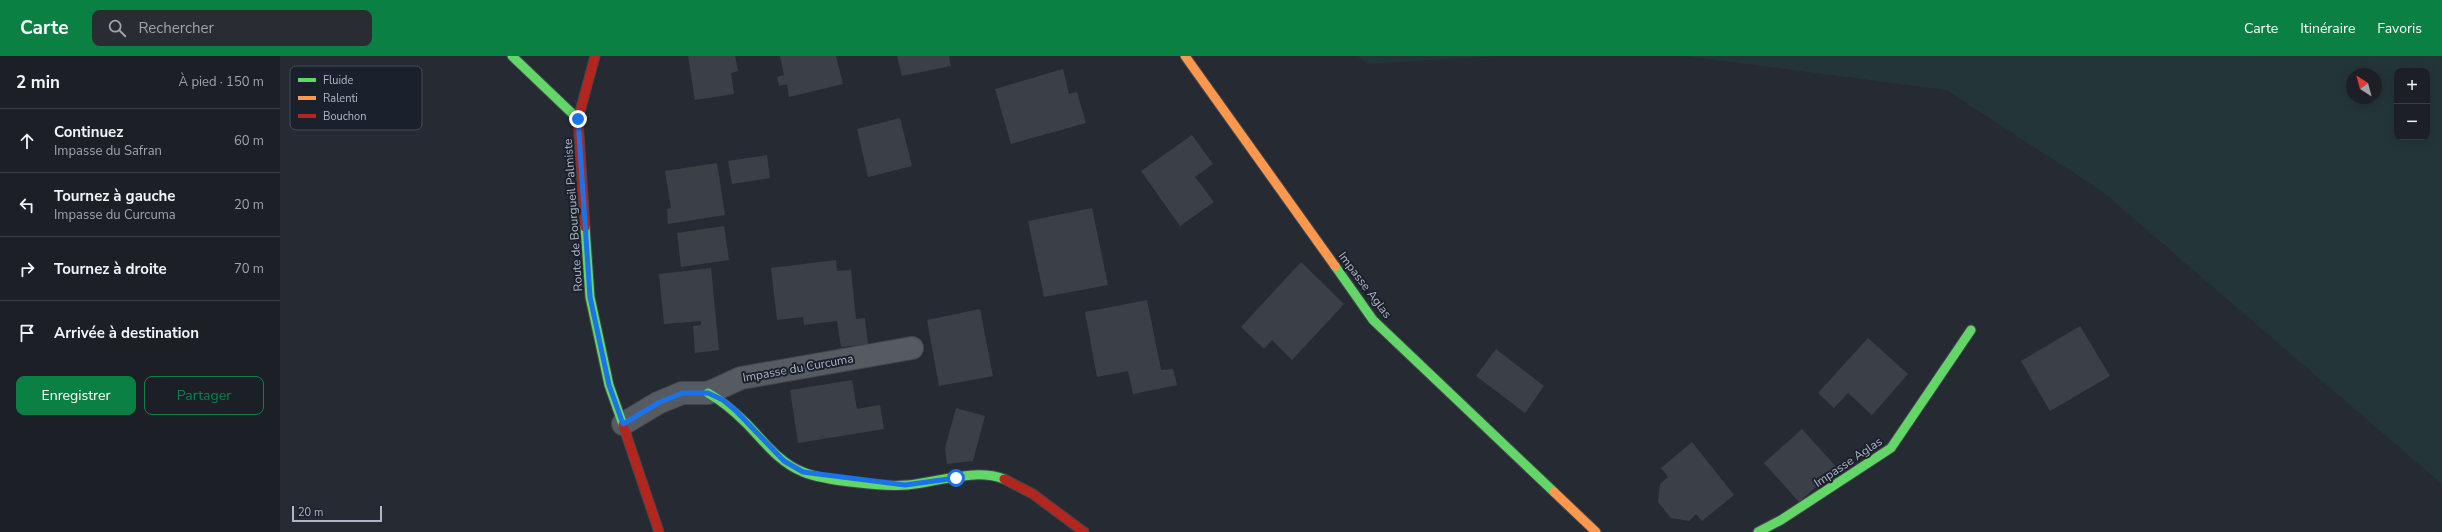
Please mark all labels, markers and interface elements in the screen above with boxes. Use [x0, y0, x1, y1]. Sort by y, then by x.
search box [92, 10, 372, 46]
text: Carte [20, 15, 68, 41]
icon: search [106, 17, 128, 39]
text: Rechercher [138, 18, 214, 38]
text: Carte [2244, 19, 2278, 38]
text: Itinéraire [2300, 19, 2355, 38]
text: Favoris [2377, 19, 2422, 38]
legend [290, 66, 422, 130]
north arrow [2346, 68, 2382, 104]
map controls [2394, 68, 2430, 140]
button: + [2394, 68, 2430, 104]
text: 2 min [16, 71, 60, 94]
text: À pied · 150 m [179, 73, 264, 91]
text: Fluide [323, 73, 353, 88]
text: Ralenti [323, 91, 358, 106]
button: − [2394, 104, 2430, 140]
text: Bouchon [323, 109, 366, 124]
route end [569, 110, 587, 128]
text: Continuez [54, 122, 123, 142]
icon: ahead [16, 130, 38, 152]
text: 60 m [234, 132, 264, 150]
street label: Route de Bourgueil Palmiste [560, 138, 586, 292]
text: Impasse du Safran [54, 142, 162, 160]
text: Tournez à gauche [54, 186, 176, 206]
icon: left [16, 194, 38, 216]
text: 20 m [234, 196, 264, 214]
text: Impasse du Curcuma [54, 206, 176, 224]
street label: Impasse Aglas [1335, 249, 1395, 322]
icon: right [16, 258, 38, 280]
text: Tournez à droite [54, 259, 167, 279]
text: 70 m [234, 260, 264, 278]
icon: arrive [16, 322, 38, 344]
text: Arrivée à destination [54, 323, 199, 343]
street label: Impasse du Curcuma [741, 350, 855, 386]
button: Enregistrer [16, 376, 136, 415]
button: Partager [144, 376, 264, 415]
street label: Impasse Aglas [1811, 433, 1885, 491]
route start [947, 469, 965, 487]
scale bar [292, 504, 382, 523]
text: 20 m [298, 505, 323, 520]

